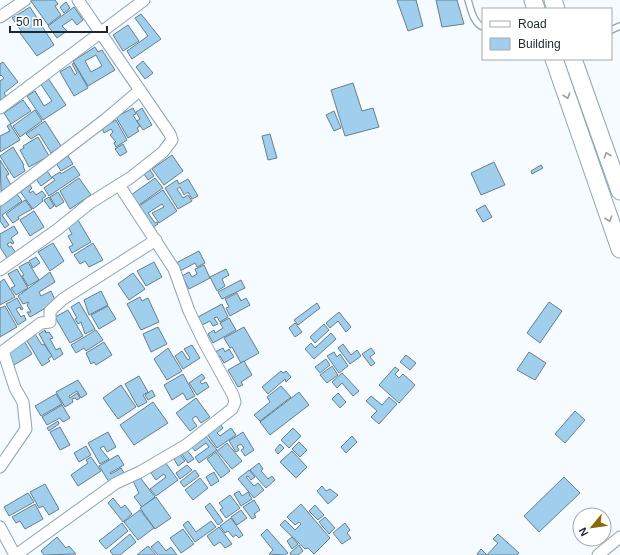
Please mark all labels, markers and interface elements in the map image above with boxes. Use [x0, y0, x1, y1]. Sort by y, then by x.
scale bar [10, 8, 107, 34]
legend [482, 8, 612, 60]
text: 50 m [16, 15, 43, 29]
text: Road [518, 17, 547, 31]
text: Building [518, 37, 561, 51]
one-way arrow [562, 92, 570, 99]
one-way arrow [603, 151, 612, 158]
one-way arrow [605, 215, 613, 222]
north arrow [572, 507, 612, 547]
text: N [576, 525, 590, 538]

